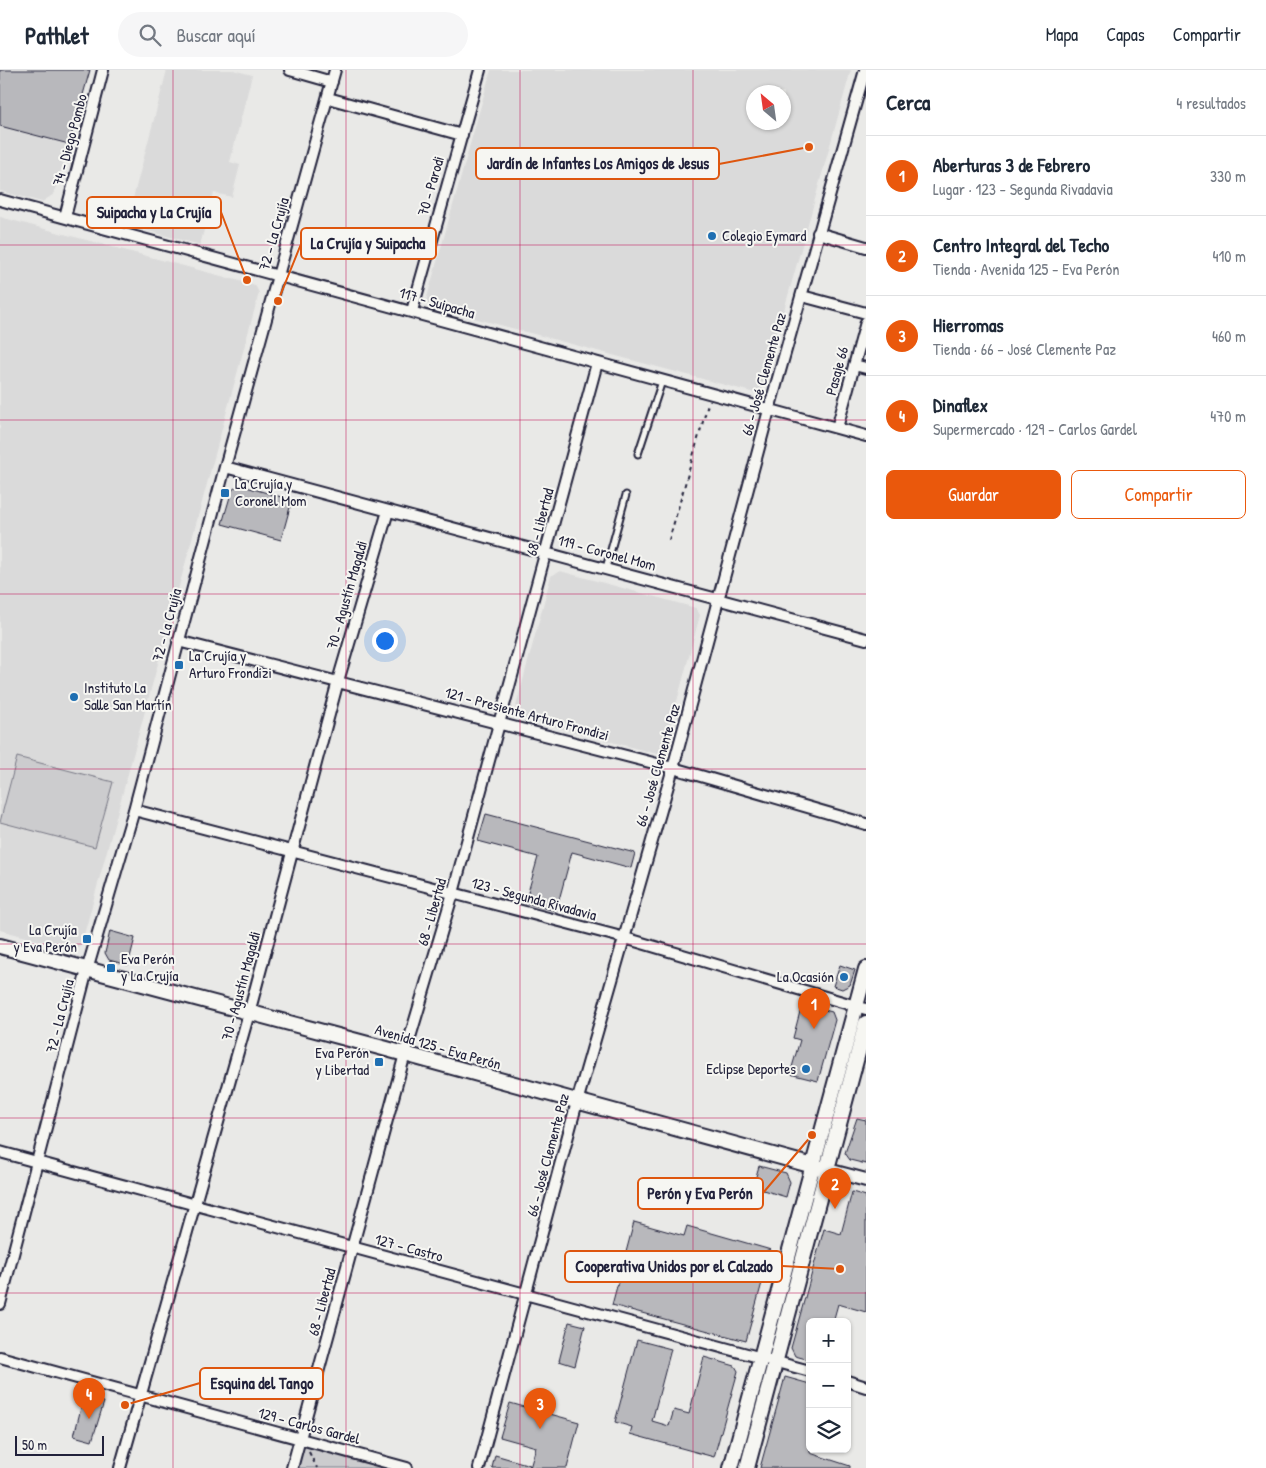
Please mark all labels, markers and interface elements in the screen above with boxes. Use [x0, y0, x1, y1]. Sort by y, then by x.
search box [118, 12, 468, 57]
text: Pathlet [25, 19, 88, 51]
icon: search [136, 21, 164, 49]
text: Buscar aquí [176, 22, 256, 48]
text: Mapa [1046, 22, 1078, 47]
text: Capas [1106, 22, 1145, 47]
text: Compartir [1173, 22, 1241, 47]
north arrow [746, 85, 791, 130]
text: Cerca [886, 88, 930, 117]
street label: 74 - Diego Pombo [47, 92, 92, 188]
text: 4 resultados [1176, 92, 1246, 114]
callout: Jardín de Infantes Los Amigos de Jesus [476, 148, 719, 179]
text: Jardín de Infantes Los Amigos de Jesus [487, 152, 710, 175]
text: Aberturas 3 de Febrero [933, 152, 1090, 178]
street label: 70 - Parodi [412, 154, 449, 218]
text: 1 [899, 165, 905, 187]
text: 330 m [1210, 165, 1246, 187]
text: Lugar · 123 - Segunda Rivadavia [933, 178, 1113, 200]
street label: 72 - La Crujía [253, 195, 294, 273]
callout: Suipacha y La Crujía [87, 197, 221, 228]
text: Suipacha y La Crujía [97, 201, 212, 224]
place label: Colegio Eymard [722, 225, 807, 246]
callout: La Crujía y Suipacha [301, 228, 436, 259]
marker: Colegio Eymard [706, 230, 718, 242]
text: La Crujía y Suipacha [311, 232, 426, 255]
text: Centro Integral del Techo [933, 232, 1109, 258]
text: 2 [898, 245, 906, 267]
text: 410 m [1212, 245, 1246, 267]
text: Tienda · Avenida 125 - Eva Perón [933, 258, 1120, 280]
street label: 117 - Suipacha [397, 282, 478, 323]
street label: 66 - José Clemente Paz [736, 309, 791, 438]
text: Hierromas [933, 312, 1004, 338]
text: 3 [898, 325, 906, 347]
text: 460 m [1212, 325, 1246, 347]
text: Tienda · 66 - José Clemente Paz [933, 338, 1116, 360]
street label: Pasaje 66 [820, 344, 853, 398]
text: Dinaflex [933, 392, 988, 418]
text: 4 [899, 405, 905, 427]
text: 470 m [1210, 405, 1246, 427]
text: Supermercado · 129 - Carlos Gardel [933, 418, 1137, 440]
button: Guardar [886, 470, 1061, 519]
button: Compartir [1071, 470, 1246, 519]
place label: La Crujía y Coronel Mom [235, 473, 306, 511]
street label: 68 - Libertad [520, 486, 559, 558]
marker: La Crujía y Coronel Mom [219, 487, 231, 499]
street label: 119 - Coronel Mom [556, 529, 659, 576]
street label: 70 - Agustín Magaldi [321, 538, 372, 652]
street label: 72 - La Crujía [147, 586, 186, 664]
your location [372, 628, 398, 654]
place label: La Crujía y Arturo Frondizi [189, 645, 272, 683]
marker: La Crujía y Arturo Frondizi [173, 659, 185, 671]
place label: Instituto La Salle San Martín [84, 677, 172, 715]
street label: 121 - Presiente Arturo Frondizi [443, 681, 611, 746]
marker: Instituto La Salle San Martín [68, 691, 80, 703]
street label: 66 - José Clemente Paz [630, 700, 685, 829]
street label: 123 - Segunda Rivadavia [469, 872, 599, 925]
street label: 68 - Libertad [412, 876, 451, 948]
place label: La Crujía y Eva Perón [13, 919, 77, 957]
street label: 70 - Agustín Magaldi [216, 929, 265, 1043]
marker: La Crujía y Eva Perón [81, 933, 93, 945]
place label: Eva Perón y La Crujía [121, 948, 179, 986]
marker: Eva Perón y La Crujía [105, 962, 117, 974]
place label: La Ocasión [777, 966, 834, 987]
marker: La Ocasión [838, 971, 850, 983]
street label: 72 - La Crujía [40, 977, 79, 1055]
pin: 1 [798, 988, 830, 1029]
street label: Avenida 125 - Eva Perón [373, 1018, 504, 1075]
place label: Eva Perón y Libertad [315, 1042, 369, 1080]
marker: Eva Perón y Libertad [373, 1056, 385, 1068]
place label: Eclipse Deportes [706, 1058, 796, 1079]
marker: Eclipse Deportes [800, 1063, 812, 1075]
street label: 66 - José Clemente Paz [521, 1090, 574, 1219]
pin: 2 [819, 1168, 851, 1209]
callout: Perón y Eva Perón [638, 1178, 763, 1209]
text: Perón y Eva Perón [647, 1182, 753, 1205]
street label: 127 - Castro [373, 1228, 446, 1267]
callout: Cooperativa Unidos por el Calzado [565, 1251, 782, 1282]
text: Cooperativa Unidos por el Calzado [575, 1255, 773, 1278]
street label: 68 - Libertad [302, 1266, 341, 1338]
map controls [806, 1318, 851, 1453]
button: + [806, 1318, 851, 1363]
button: − [806, 1363, 851, 1408]
callout: Esquina del Tango [200, 1368, 323, 1399]
text: Esquina del Tango [211, 1372, 314, 1395]
pin: 4 [73, 1378, 105, 1419]
pin: 3 [524, 1388, 556, 1429]
street label: 129 - Carlos Gardel [256, 1402, 362, 1449]
button: layers [806, 1408, 851, 1453]
scale bar [15, 1433, 104, 1456]
text: 50 m [22, 1435, 47, 1454]

